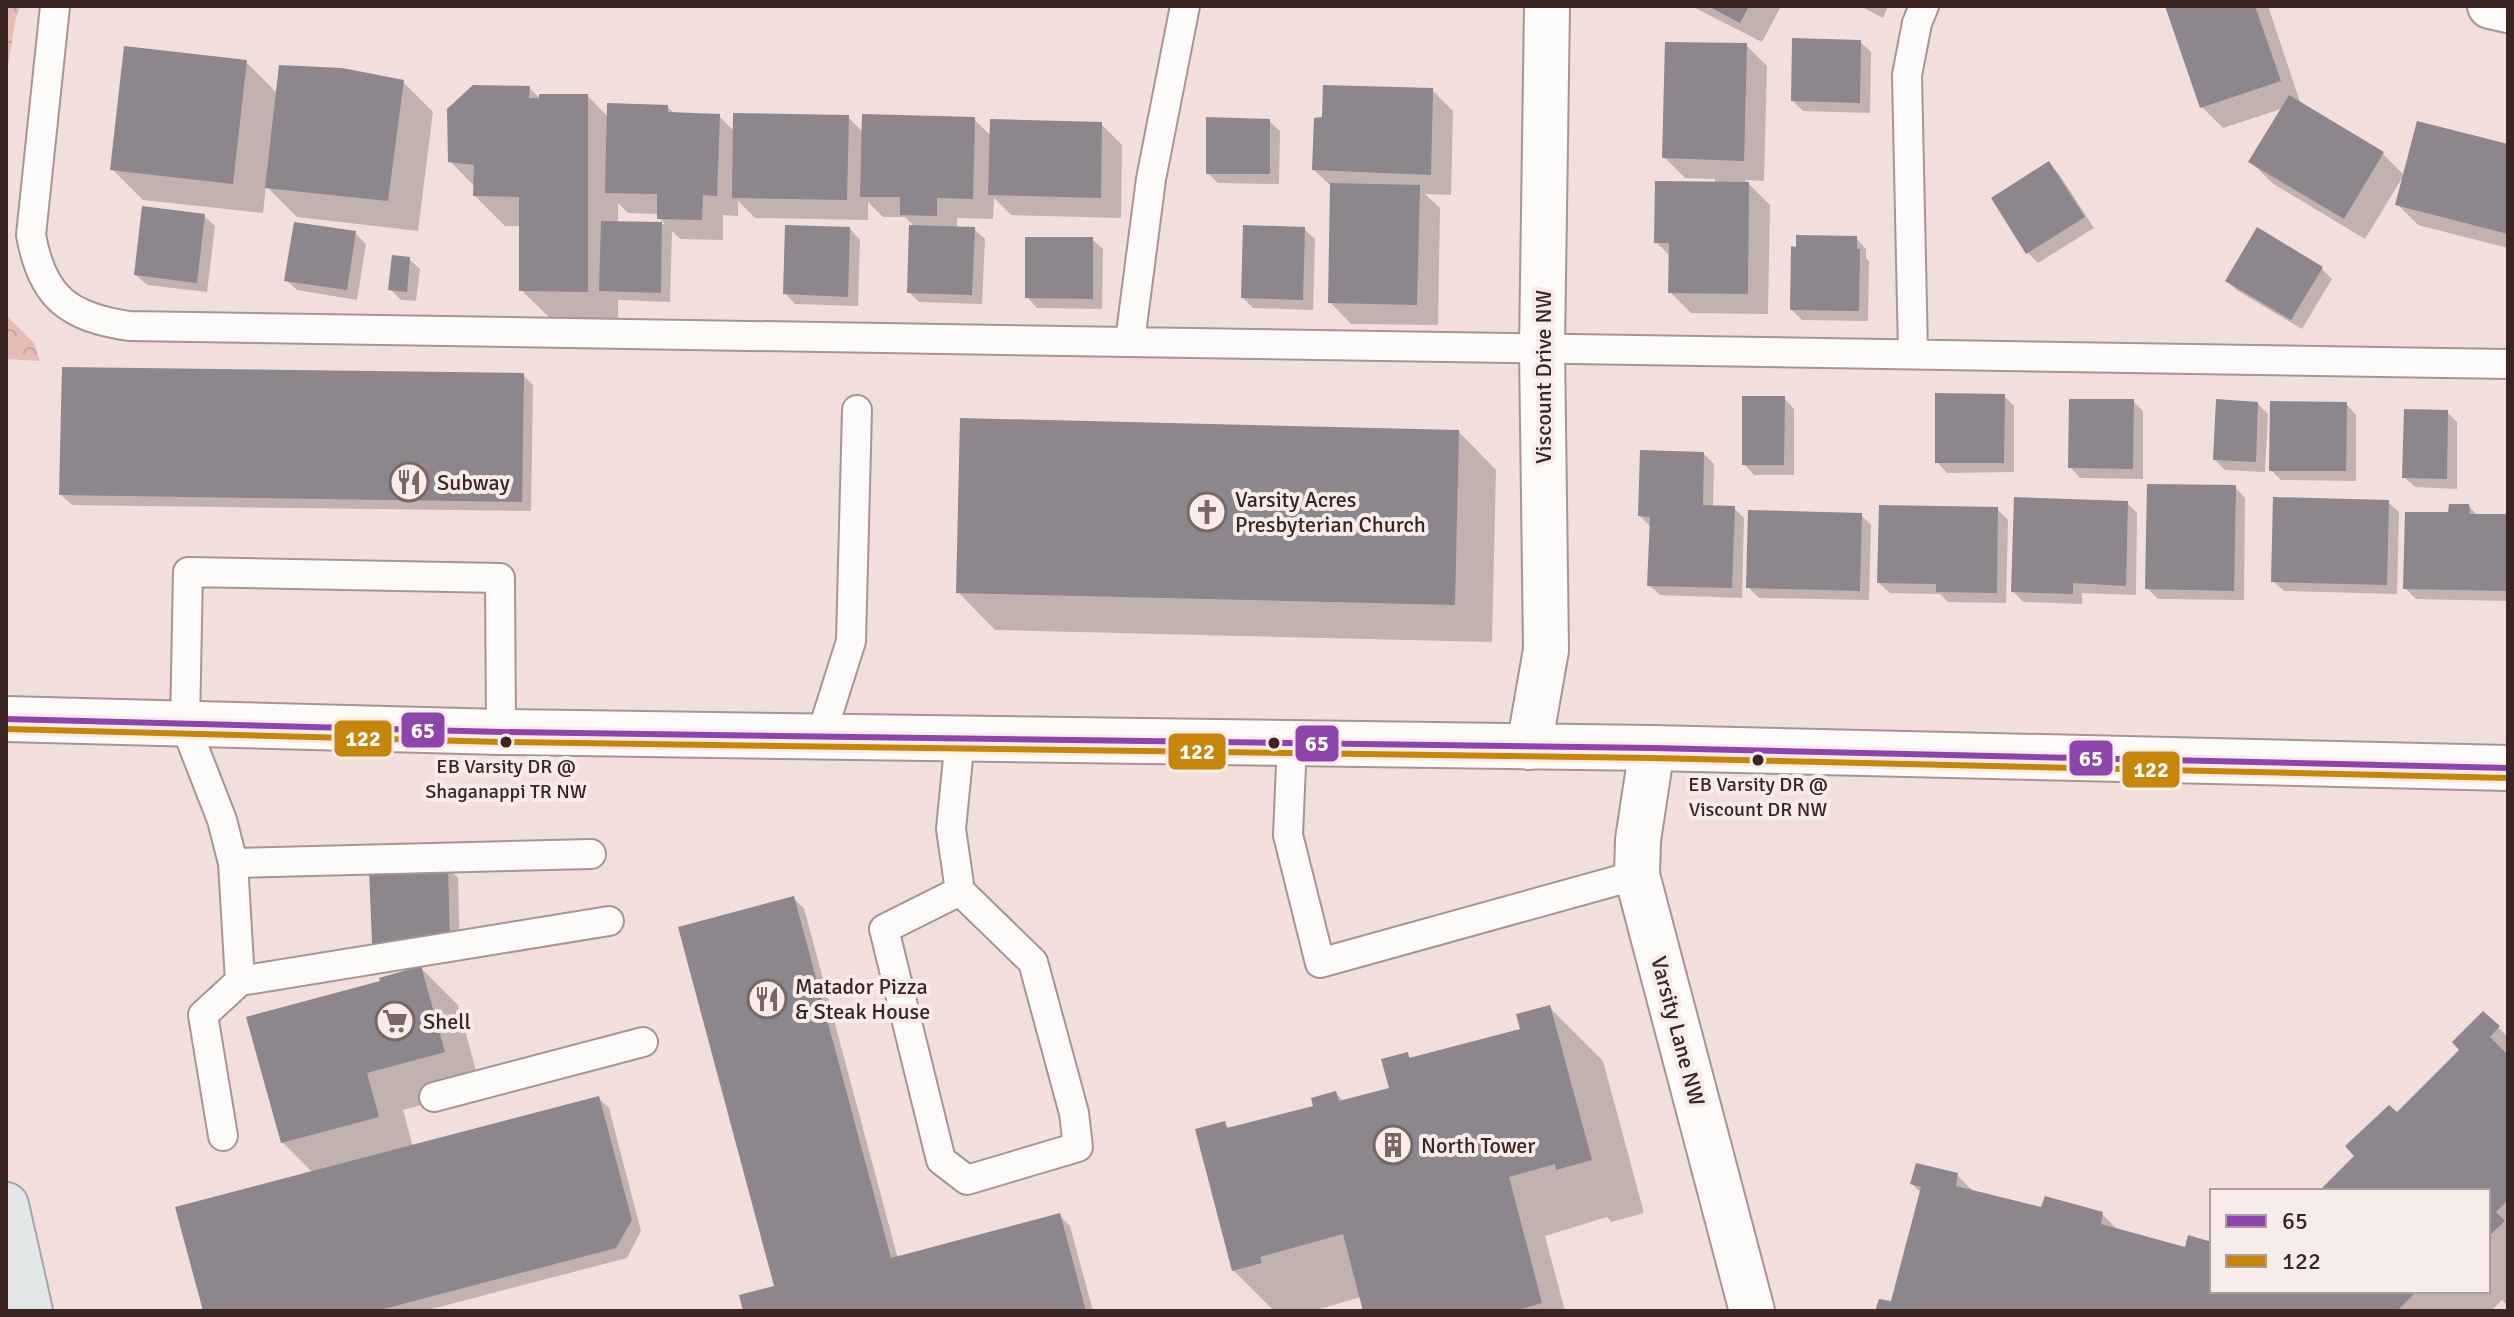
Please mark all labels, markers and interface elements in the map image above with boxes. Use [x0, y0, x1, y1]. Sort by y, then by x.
street label: Viscount Drive NW [1530, 290, 1557, 464]
restaurant icon: Subway [388, 461, 430, 503]
place label: Subway [437, 469, 510, 496]
place label: Varsity Acres Presbyterian Church [1235, 486, 1426, 538]
church icon: Varsity Acres Presbyterian Church [1186, 491, 1228, 533]
line badge: 65 [400, 711, 446, 749]
text: 65 [411, 717, 435, 744]
line badge: 122 [333, 719, 393, 758]
line badge: 65 [1294, 724, 1340, 763]
text: 122 [345, 725, 381, 752]
text: 65 [1305, 730, 1329, 757]
line badge: 122 [1167, 732, 1227, 771]
marker: EB Varsity DR @ Shaganappi TR NW [498, 734, 514, 750]
unlabelled marker [1266, 735, 1282, 751]
text: 122 [1179, 738, 1215, 765]
line badge: 65 [2068, 739, 2114, 777]
text: 65 [2079, 745, 2103, 772]
line badge: 122 [2121, 750, 2181, 789]
marker: EB Varsity DR @ Viscount DR NW [1750, 752, 1766, 768]
place label: EB Varsity DR @ Shaganappi TR NW [425, 754, 587, 804]
text: 122 [2133, 756, 2169, 783]
place label: EB Varsity DR @ Viscount DR NW [1688, 772, 1828, 822]
street label: Varsity Lane NW [1645, 953, 1711, 1109]
place label: Matador Pizza & Steak House [795, 973, 930, 1025]
restaurant icon: Matador Pizza & Steak House [746, 978, 788, 1020]
supermarket icon: Shell [374, 1000, 416, 1042]
place label: Shell [423, 1008, 471, 1035]
building icon: North Tower [1372, 1124, 1414, 1166]
place label: North Tower [1421, 1132, 1535, 1159]
legend [2210, 1189, 2490, 1293]
text: 65 [2282, 1206, 2308, 1236]
text: 122 [2282, 1246, 2321, 1276]

